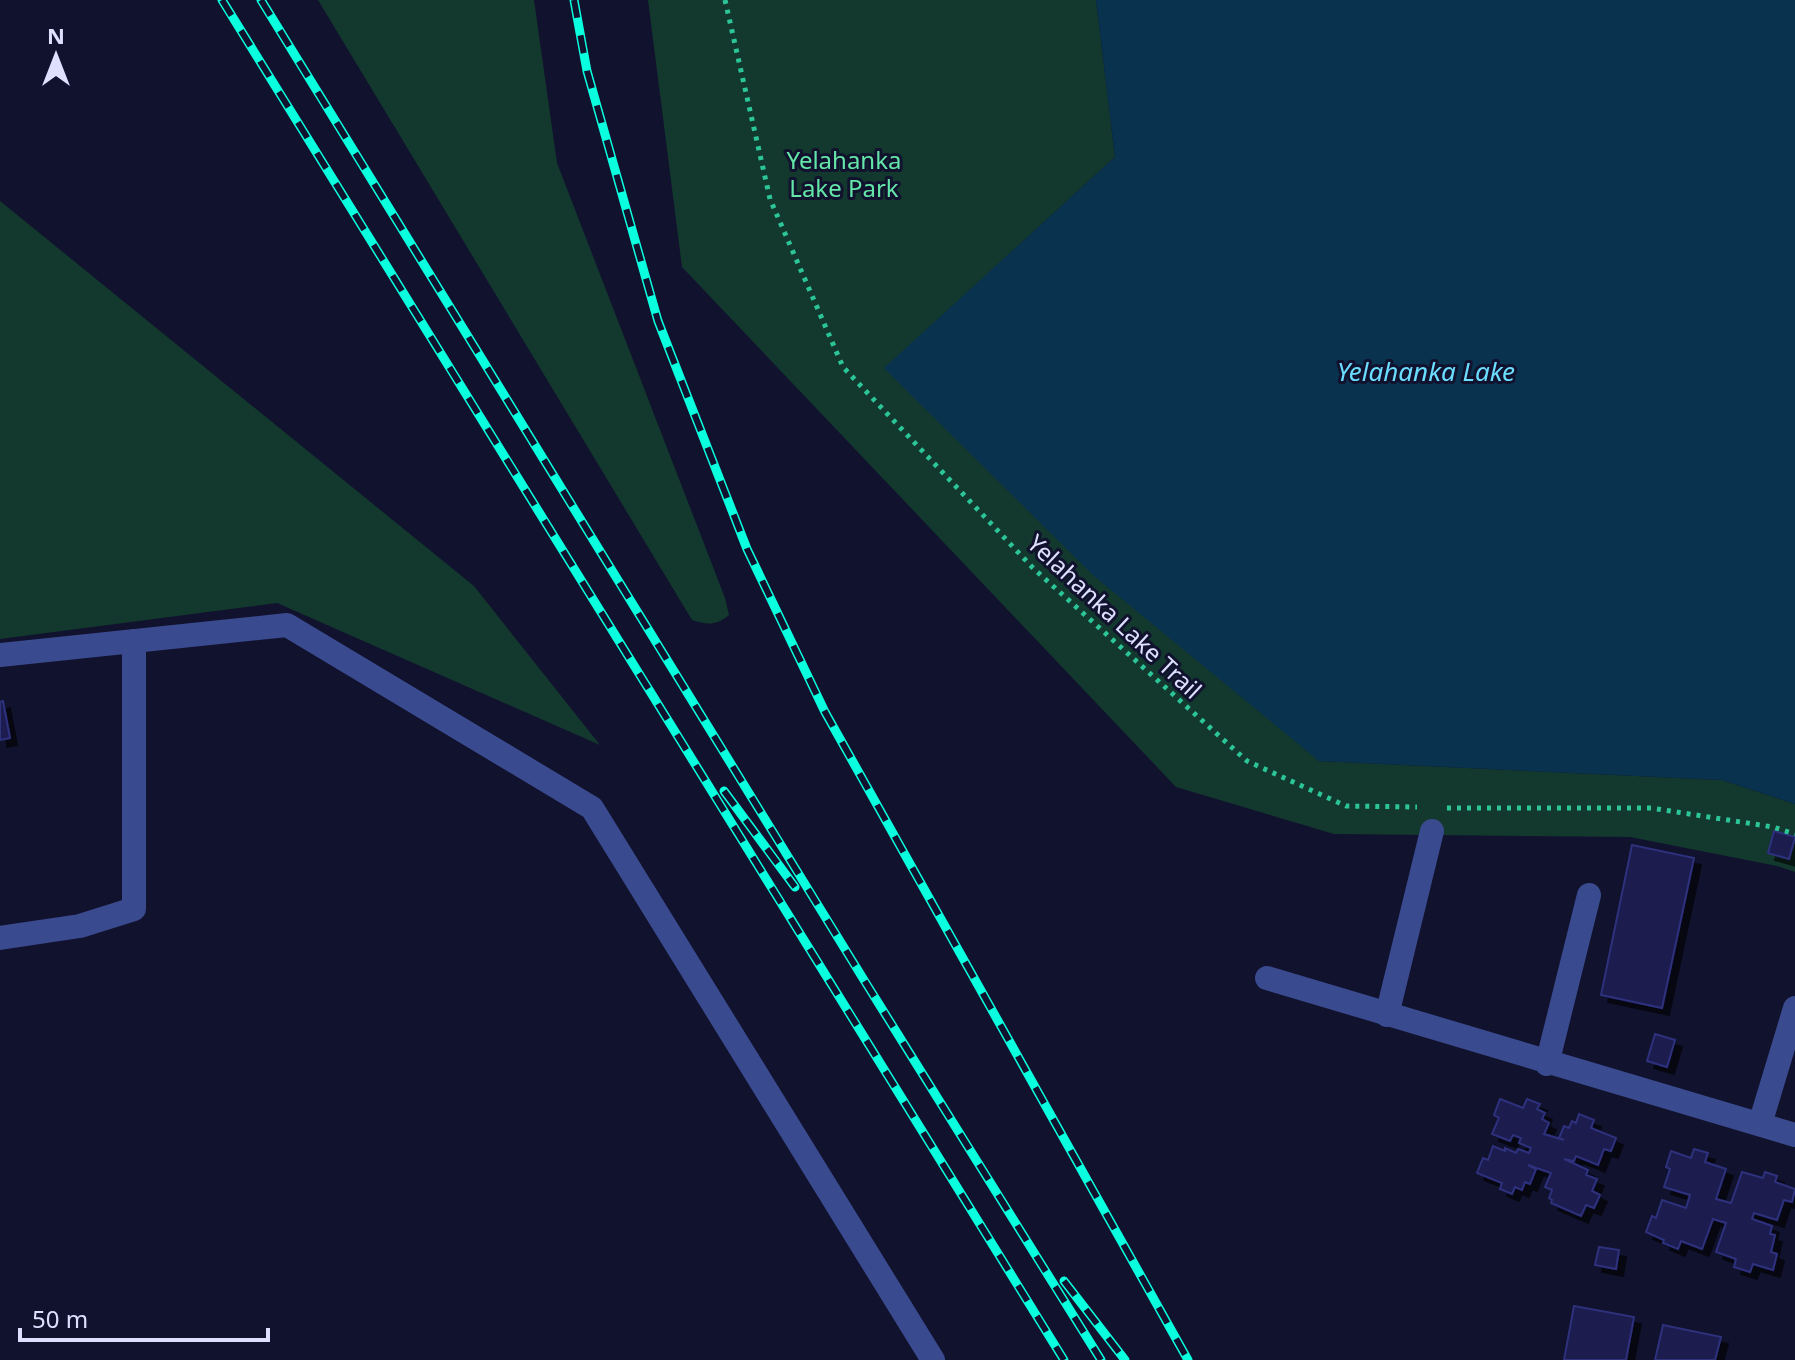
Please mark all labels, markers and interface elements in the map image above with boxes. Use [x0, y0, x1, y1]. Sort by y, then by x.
north arrow [16, 16, 96, 96]
text: N [47, 20, 65, 50]
park label: Yelahanka Lake Park [787, 143, 901, 204]
water label: Yelahanka Lake [1337, 353, 1515, 389]
street label: Yelahanka Lake Trail [1021, 526, 1209, 706]
scale bar [20, 1292, 268, 1342]
text: 50 m [32, 1302, 88, 1335]

